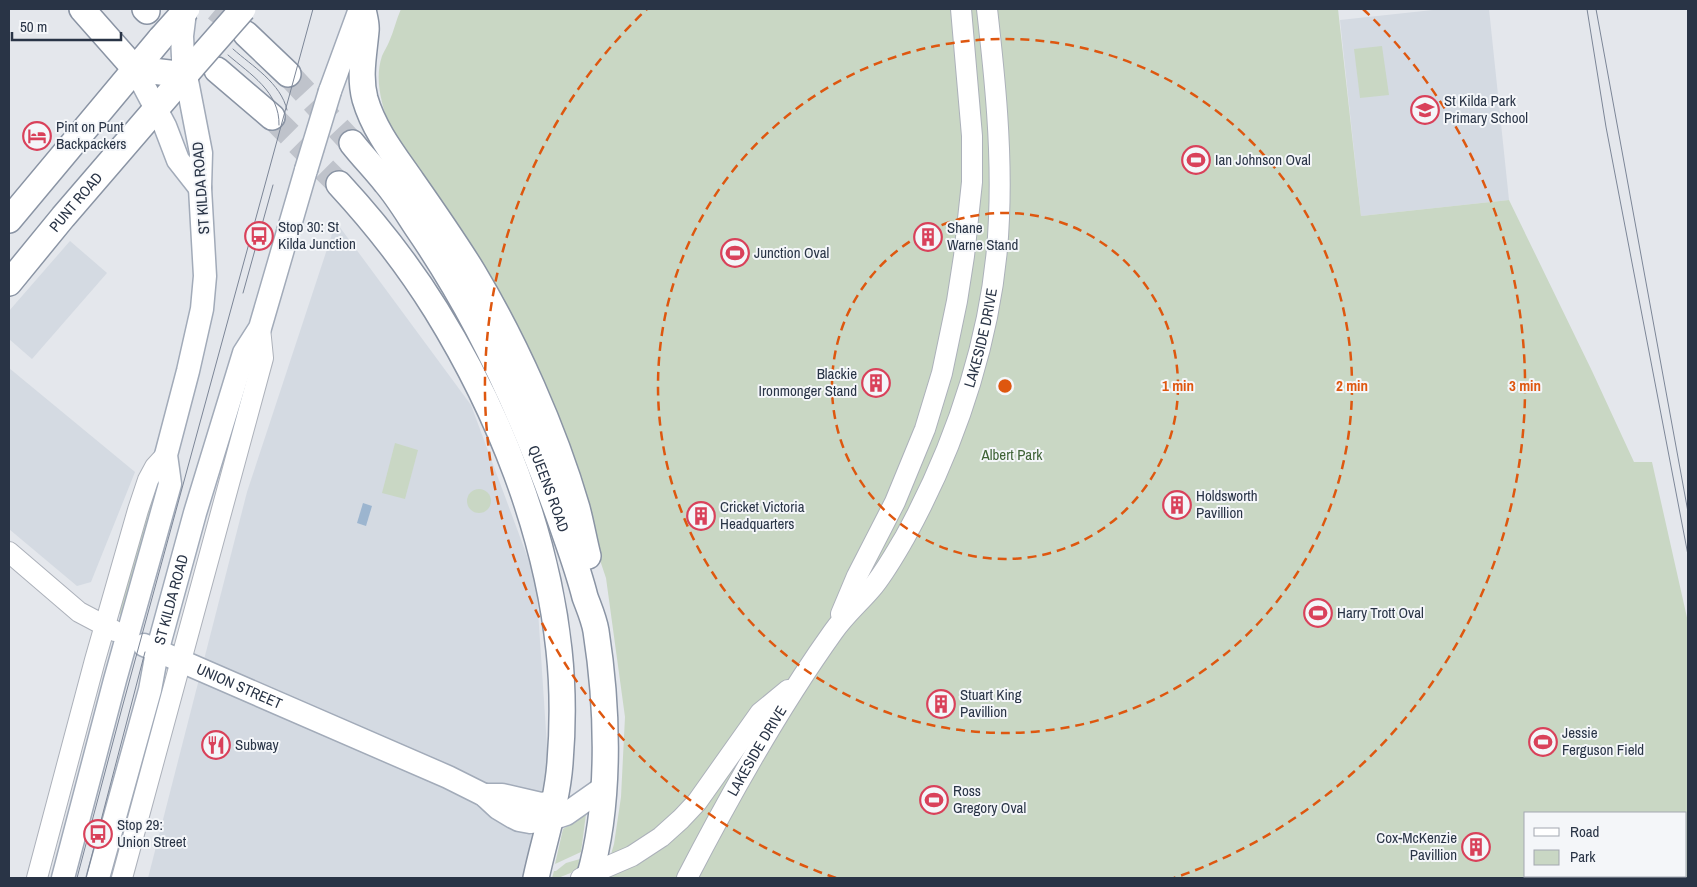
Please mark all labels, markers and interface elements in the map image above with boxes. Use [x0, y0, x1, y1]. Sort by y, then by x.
scale bar [12, 10, 121, 42]
text: 50 m [20, 16, 47, 37]
place label: St Kilda Park Primary School [1444, 90, 1528, 128]
school or university icon: St Kilda Park Primary School [1410, 95, 1440, 125]
place label: Pint on Punt Backpackers [56, 116, 126, 154]
hotel icon: Pint on Punt Backpackers [22, 121, 52, 151]
street label: ST KILDA ROAD [187, 141, 214, 235]
sports icon: Ian Johnson Oval [1181, 145, 1211, 175]
place label: Ian Johnson Oval [1215, 149, 1311, 170]
street label: PUNT ROAD [44, 167, 107, 236]
place label: Stop 30: St Kilda Junction [278, 216, 356, 254]
place label: Shane Warne Stand [947, 217, 1018, 255]
bus stop icon: Stop 30: St Kilda Junction [244, 221, 274, 251]
building icon: Shane Warne Stand [913, 222, 943, 252]
sports icon: Junction Oval [720, 238, 750, 268]
place label: Junction Oval [754, 242, 829, 263]
street label: LAKESIDE DRIVE [959, 287, 1002, 390]
place label: Blackie Ironmonger Stand [759, 363, 857, 401]
building icon: Blackie Ironmonger Stand [861, 368, 891, 398]
text: 1 min [1162, 375, 1194, 396]
text: 2 min [1336, 375, 1368, 396]
text: 3 min [1509, 375, 1541, 396]
centre of rings [996, 377, 1014, 395]
street label: QUEENS ROAD [523, 442, 575, 535]
park label: Albert Park [981, 444, 1043, 465]
place label: Holdsworth Pavillion [1196, 485, 1258, 523]
building icon: Holdsworth Pavillion [1162, 490, 1192, 520]
place label: Cricket Victoria Headquarters [720, 496, 805, 534]
building icon: Cricket Victoria Headquarters [686, 501, 716, 531]
street label: ST KILDA ROAD [148, 552, 193, 647]
sports icon: Harry Trott Oval [1303, 598, 1333, 628]
place label: Harry Trott Oval [1337, 602, 1424, 623]
street label: UNION STREET [193, 658, 286, 714]
place label: Stuart King Pavillion [960, 684, 1022, 722]
building icon: Stuart King Pavillion [926, 689, 956, 719]
street label: LAKESIDE DRIVE [722, 702, 791, 800]
place label: Jessie Ferguson Field [1562, 722, 1644, 760]
sports icon: Jessie Ferguson Field [1528, 727, 1558, 757]
restaurant icon: Subway [201, 730, 231, 760]
place label: Subway [235, 734, 280, 755]
place label: Ross Gregory Oval [953, 780, 1026, 818]
sports icon: Ross Gregory Oval [919, 785, 949, 815]
legend [1524, 812, 1687, 877]
place label: Stop 29: Union Street [117, 814, 187, 852]
bus stop icon: Stop 29: Union Street [83, 819, 113, 849]
text: Road [1570, 821, 1599, 842]
place label: Cox-McKenzie Pavillion [1376, 827, 1457, 865]
building icon: Cox-McKenzie Pavillion [1461, 832, 1491, 862]
text: Park [1570, 846, 1596, 867]

